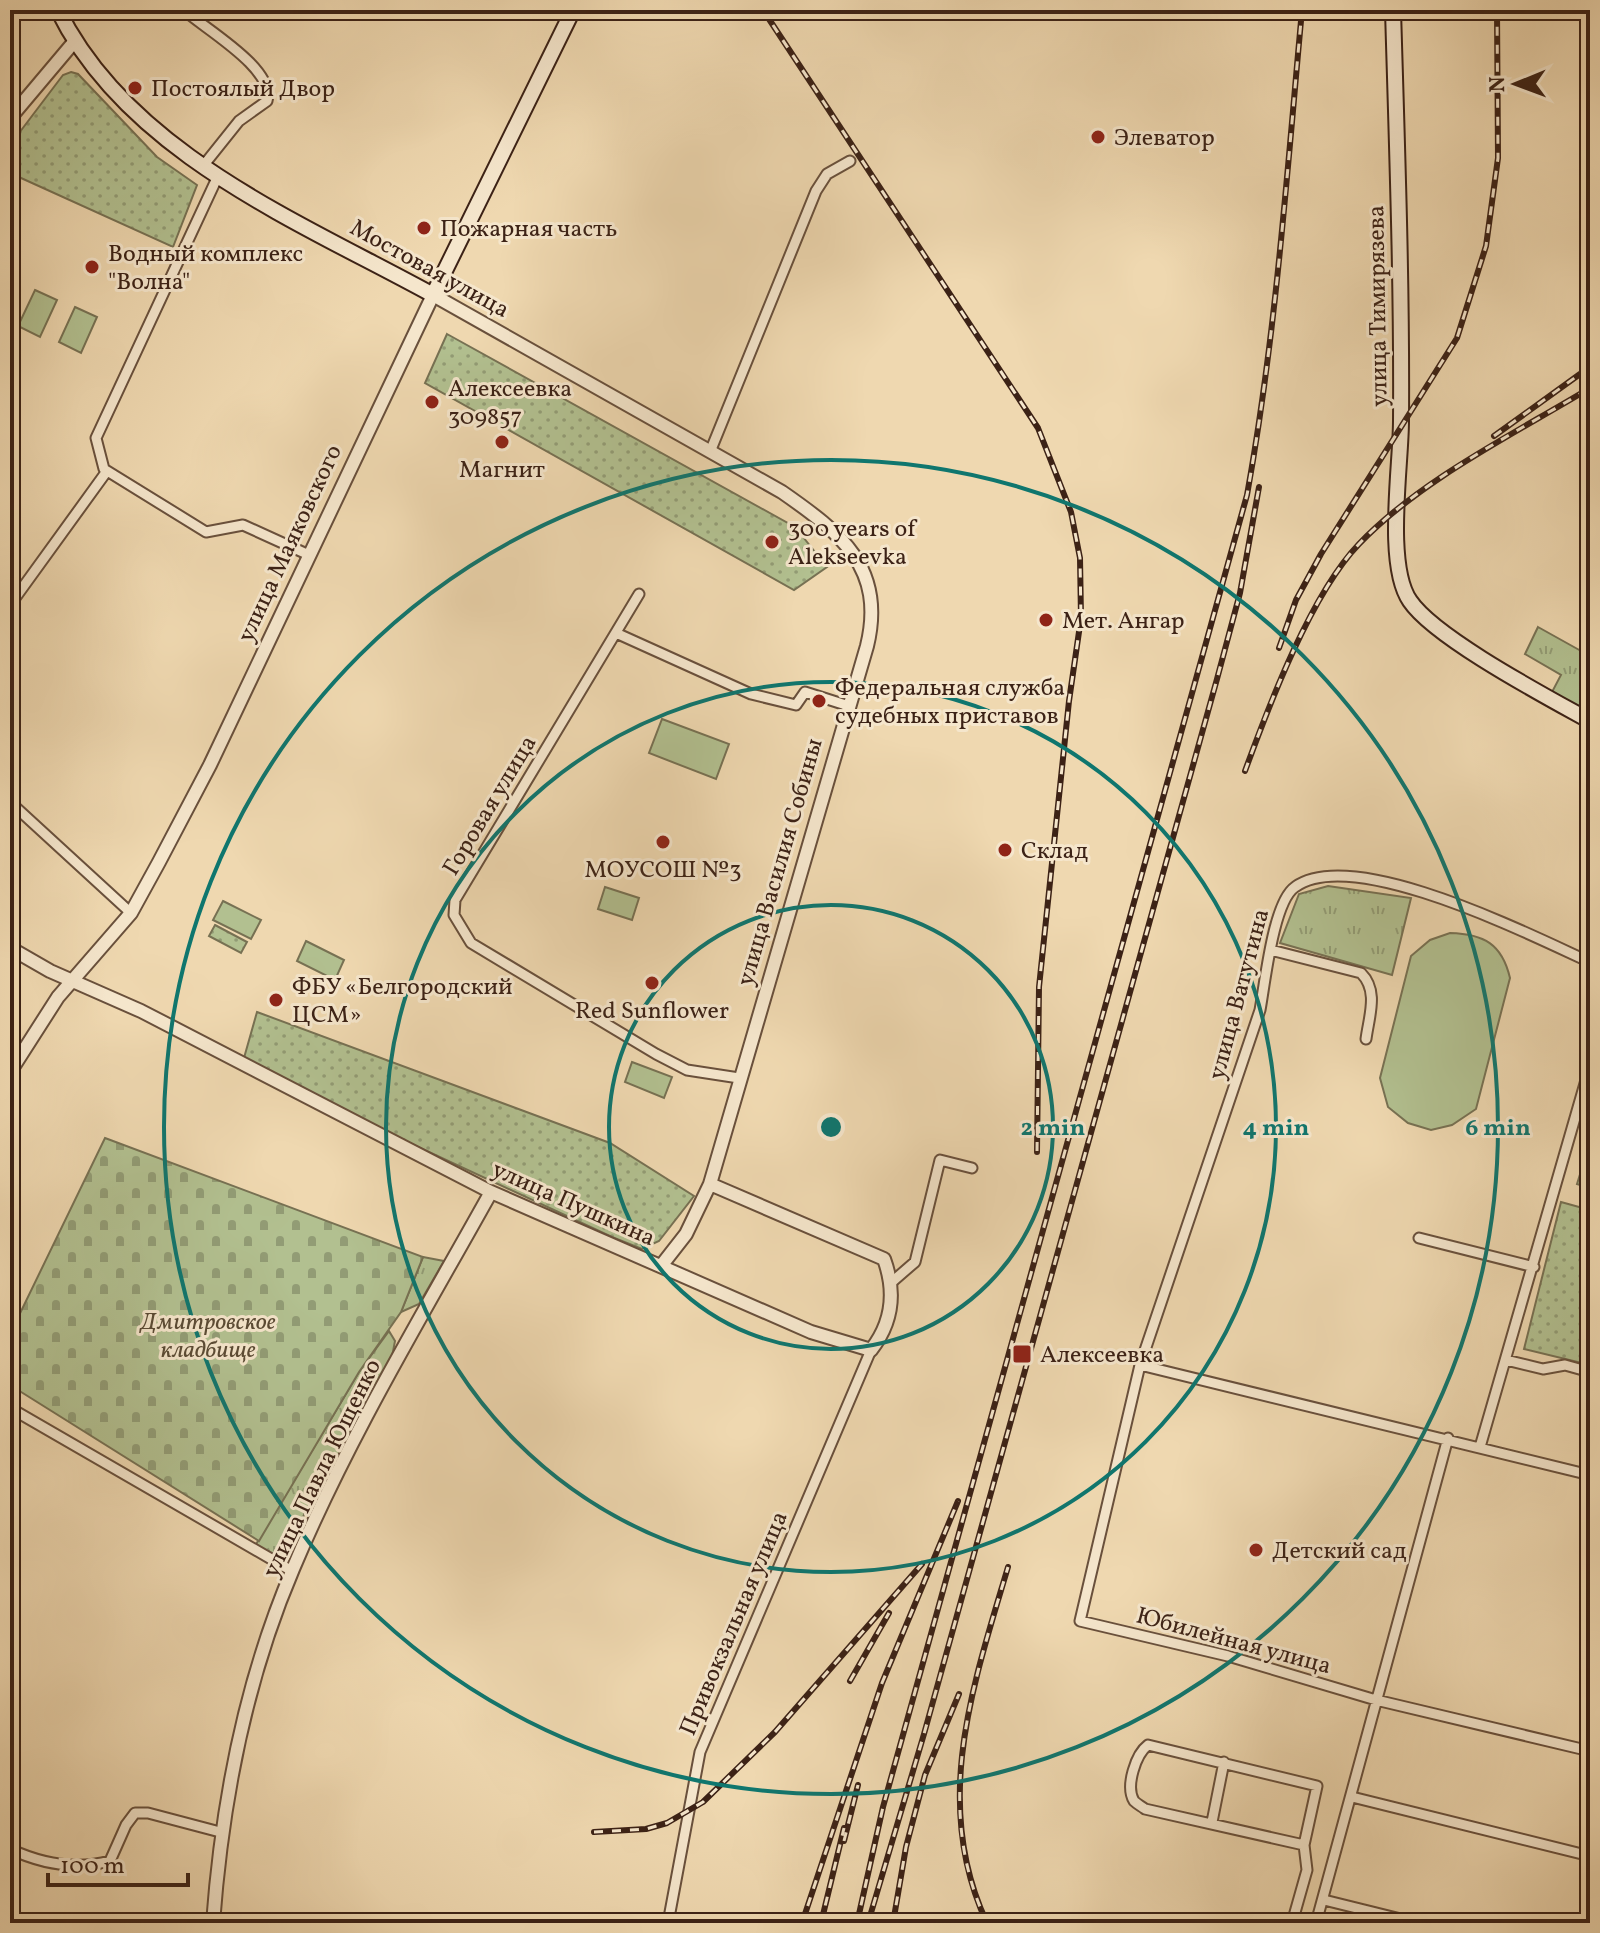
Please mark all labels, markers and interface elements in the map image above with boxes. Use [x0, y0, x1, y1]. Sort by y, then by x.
north arrow [1476, 44, 1556, 124]
place label: Постоялый Двор [151, 73, 335, 107]
text: N [1483, 76, 1514, 93]
marker: Постоялый Двор [126, 79, 144, 97]
place label: Элеватор [1114, 122, 1215, 156]
marker: Элеватор [1089, 128, 1107, 146]
street label: улица Тимирязева [1360, 205, 1398, 407]
street label: Мостовая улица [343, 212, 515, 328]
place label: Пожарная часть [440, 213, 617, 247]
marker: Пожарная часть [415, 219, 433, 237]
place label: Водный комплекс "Волна" [108, 238, 303, 300]
marker: Водный комплекс "Волна" [83, 258, 101, 276]
place label: Алексеевка 309857 [448, 373, 572, 435]
marker: Алексеевка 309857 [423, 393, 441, 411]
marker: Магнит [493, 433, 511, 451]
street label: улица Маяковского [230, 439, 352, 648]
place label: Магнит [459, 454, 545, 488]
place label: 300 years of Alekseevka [788, 513, 918, 575]
marker: 300 years of Alekseevka [763, 533, 781, 551]
place label: Мет. Ангар [1062, 605, 1185, 639]
marker: Мет. Ангар [1037, 611, 1055, 629]
place label: Федеральная служба судебных приставов [835, 672, 1065, 734]
marker: Федеральная служба судебных приставов [810, 692, 828, 710]
street label: Горовая улица [435, 729, 546, 883]
street label: улица Василия Собины [729, 735, 833, 990]
marker: МОУСОШ №3 [654, 833, 672, 851]
place label: Склад [1021, 835, 1089, 869]
marker: Склад [996, 841, 1014, 859]
place label: МОУСОШ №3 [584, 854, 742, 888]
street label: улица Ватутина [1201, 905, 1279, 1084]
place label: ФБУ «Белгородский ЦСМ» [292, 971, 513, 1033]
marker: Red Sunflower [643, 974, 661, 992]
marker: ФБУ «Белгородский ЦСМ» [267, 991, 285, 1009]
place label: Red Sunflower [575, 995, 729, 1029]
text: 2 min [1021, 1112, 1086, 1146]
text: 4 min [1243, 1112, 1310, 1146]
text: 6 min [1465, 1112, 1531, 1146]
centre of rings [817, 1113, 845, 1141]
street label: улица Пушкина [486, 1154, 660, 1256]
park label: Дмитровское кладбище [139, 1306, 276, 1368]
place label: Алексеевка [1040, 1339, 1164, 1373]
marker: Алексеевка [1011, 1343, 1033, 1365]
street label: улица Павла Ющенко [255, 1354, 391, 1584]
street label: Привокзальная улица [672, 1506, 798, 1741]
place label: Детский сад [1272, 1535, 1407, 1569]
marker: Детский сад [1247, 1541, 1265, 1559]
street label: Юбилейная улица [1132, 1600, 1335, 1684]
scale bar [48, 1837, 188, 1887]
text: 100 m [60, 1850, 125, 1884]

